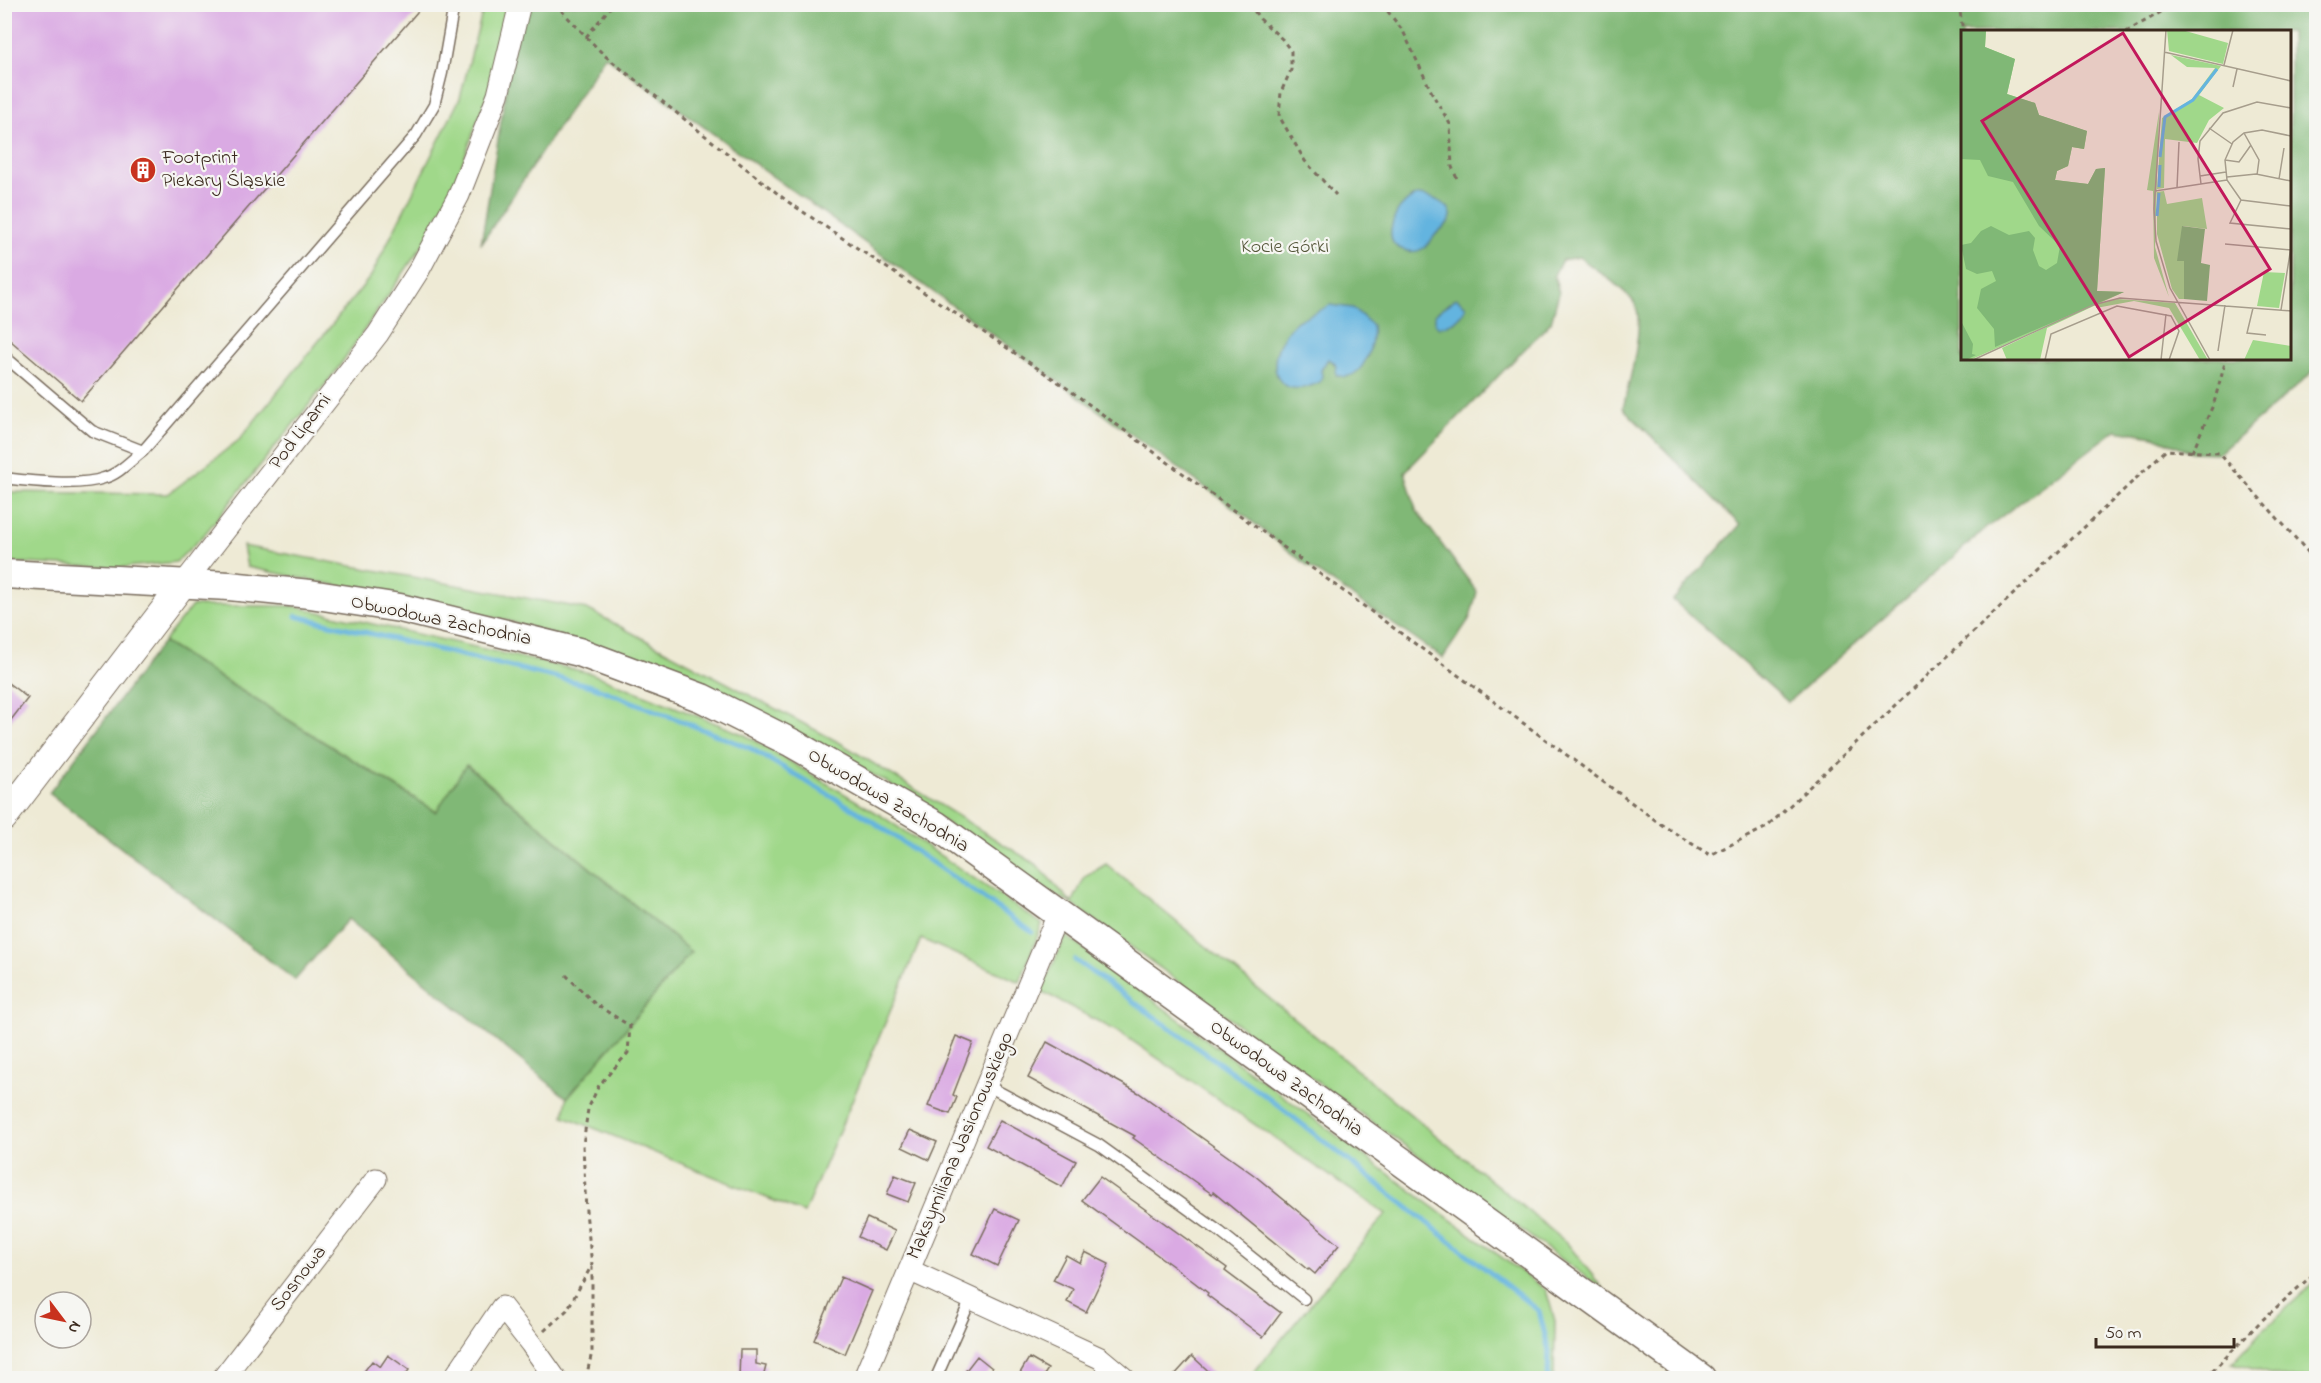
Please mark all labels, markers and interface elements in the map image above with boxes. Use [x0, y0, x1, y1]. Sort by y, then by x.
inset map [1961, 30, 2291, 360]
place label: Footprint Piekary Śląskie [161, 144, 285, 196]
building icon: Footprint Piekary Śląskie [128, 155, 158, 185]
park label: Kocie Górki [1241, 233, 1329, 262]
street label: Pod Lipami [263, 388, 339, 476]
street label: Obwodowa Zachodnia [348, 588, 534, 654]
street label: Obwodowa Zachodnia [802, 741, 974, 861]
street label: Obwodowa Zachodnia [1203, 1013, 1369, 1145]
street label: Maksymiliana Jasionowskiego [900, 1028, 1023, 1265]
street label: Sosnowa [264, 1239, 334, 1319]
north arrow [33, 1290, 93, 1350]
scale bar [2096, 1311, 2234, 1349]
text: N [61, 1316, 87, 1338]
text: 50 m [2105, 1321, 2142, 1347]

